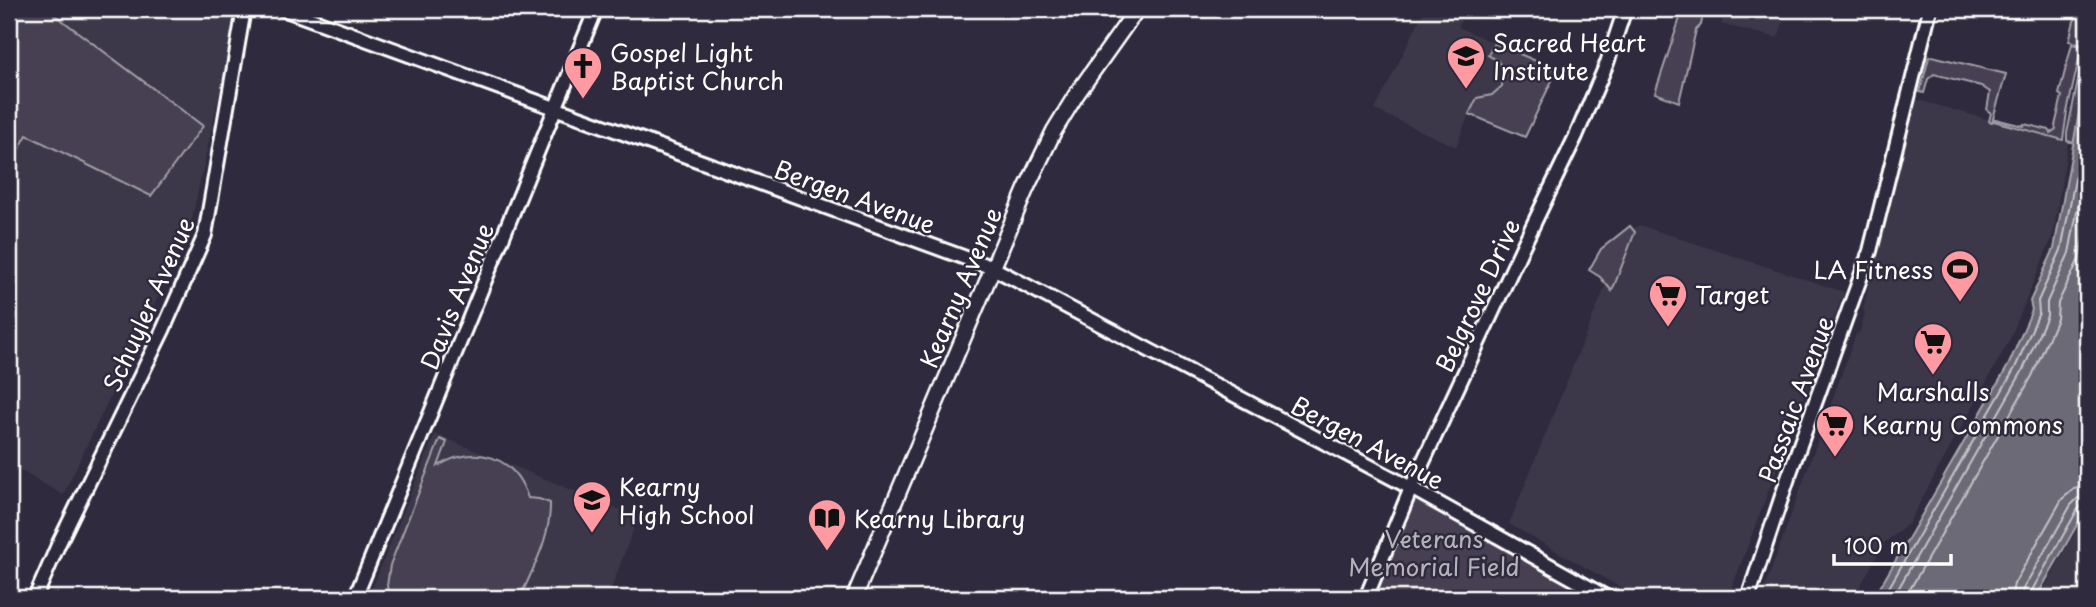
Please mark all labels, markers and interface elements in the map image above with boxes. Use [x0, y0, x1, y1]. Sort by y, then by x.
place label: Sacred Heart Institute [1493, 24, 1646, 88]
place label: Gospel Light Baptist Church [610, 34, 784, 98]
school or university icon: Sacred Heart Institute [1445, 35, 1487, 90]
church icon: Gospel Light Baptist Church [562, 45, 604, 100]
street label: Bergen Avenue [769, 150, 941, 242]
street label: Kearny Avenue [910, 201, 1010, 373]
street label: Schuyler Avenue [93, 211, 203, 397]
street label: Belgrove Drive [1426, 212, 1528, 378]
street label: Davis Avenue [410, 217, 502, 375]
sports icon: LA Fitness [1939, 248, 1981, 303]
place label: LA Fitness [1813, 251, 1933, 287]
supermarket icon: Target [1647, 273, 1689, 328]
place label: Target [1695, 276, 1770, 312]
street label: Passaic Avenue [1748, 311, 1842, 487]
supermarket icon: Marshalls [1912, 321, 1954, 376]
place label: Marshalls [1877, 373, 1989, 409]
street label: Bergen Avenue [1285, 386, 1451, 498]
supermarket icon: Kearny Commons [1814, 403, 1856, 458]
place label: Kearny Commons [1862, 406, 2063, 442]
place label: Kearny High School [619, 468, 755, 532]
school or university icon: Kearny High School [571, 479, 613, 534]
library icon: Kearny Library [806, 497, 848, 552]
place label: Kearny Library [854, 500, 1025, 536]
park label: Veterans Memorial Field [1348, 520, 1520, 584]
scale bar [1834, 523, 1951, 567]
text: 100 m [1844, 529, 1908, 561]

